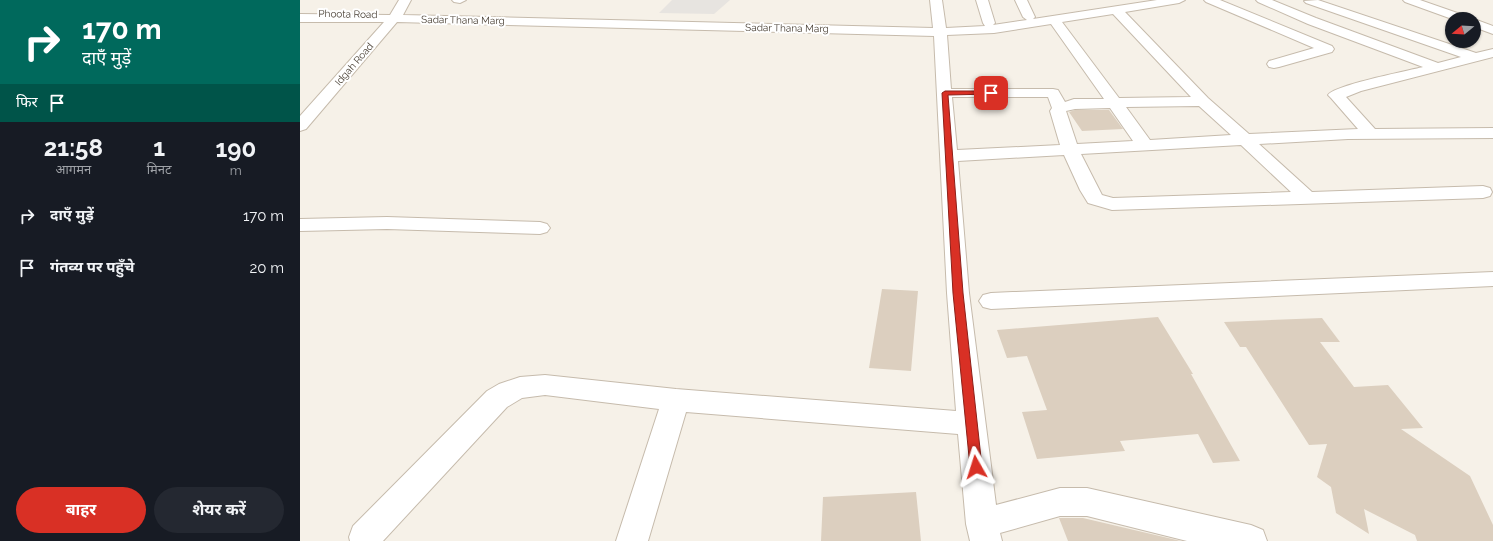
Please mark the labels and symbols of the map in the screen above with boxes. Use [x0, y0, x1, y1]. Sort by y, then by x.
street label: Phoota Road [318, 8, 378, 20]
north arrow [1445, 12, 1481, 48]
street label: Sadar Thana Marg [421, 14, 505, 26]
street label: Sadar Thana Marg [745, 22, 829, 34]
street label: Idgah Road [333, 41, 375, 87]
pin [974, 76, 1008, 110]
position arrow [955, 446, 997, 488]

